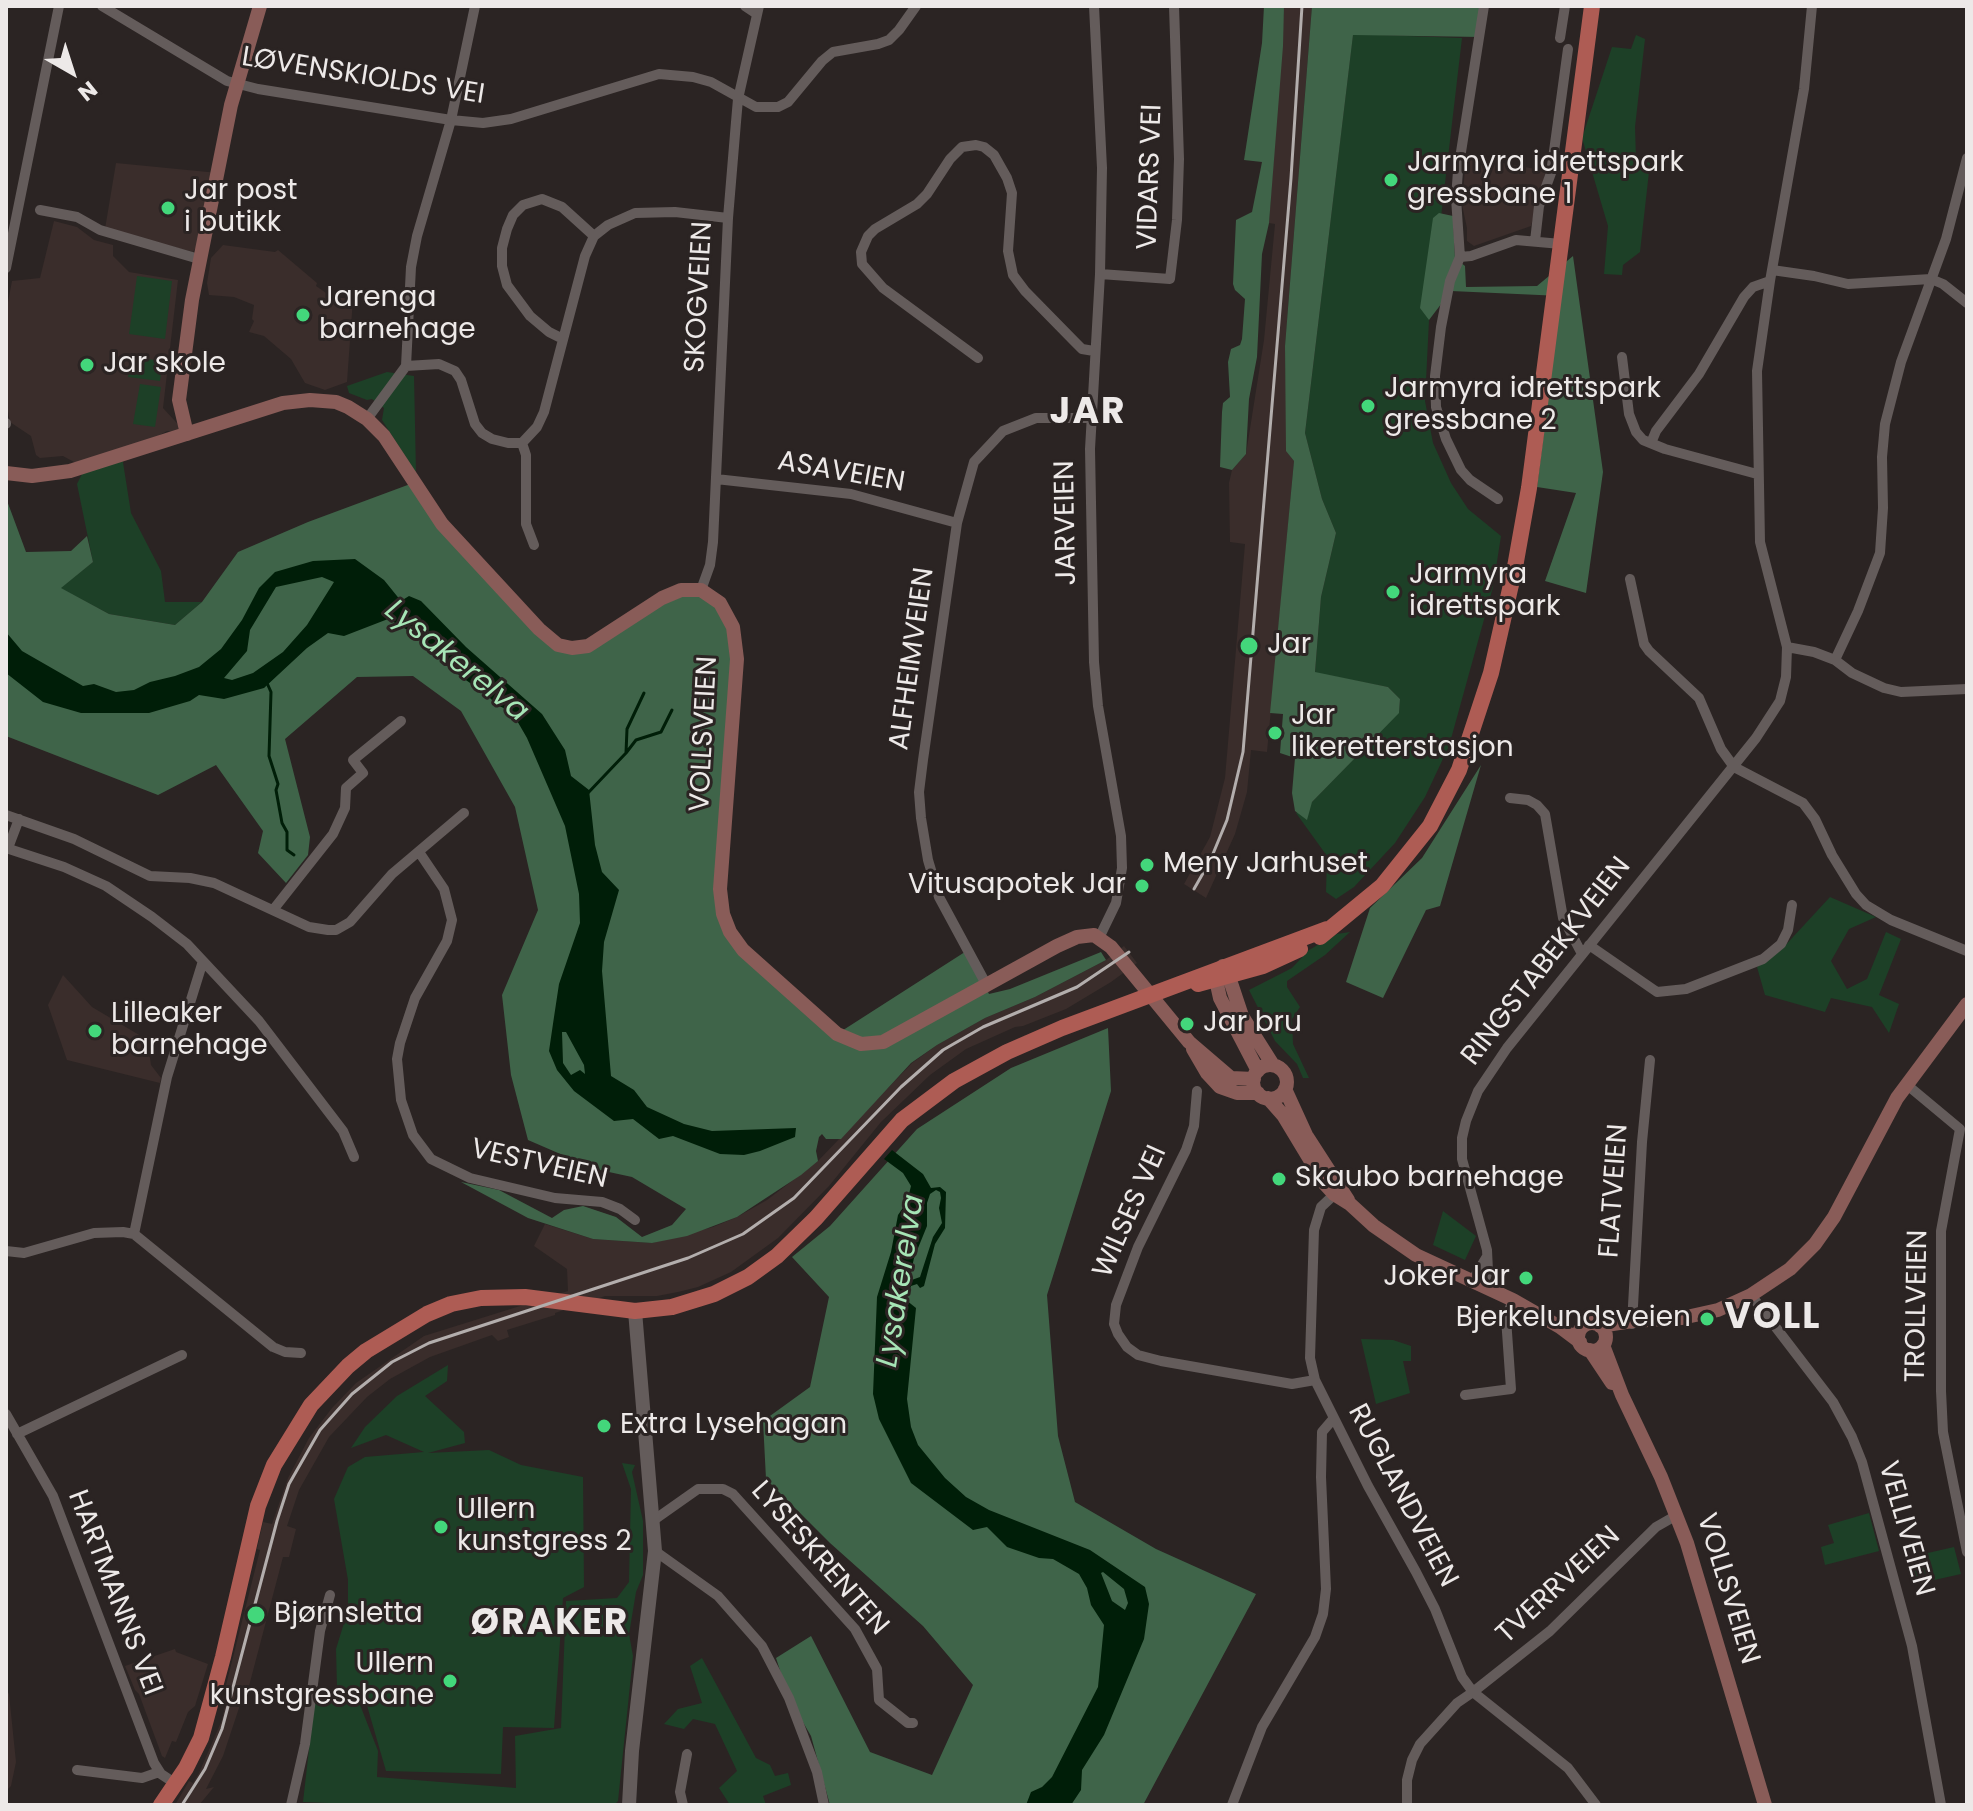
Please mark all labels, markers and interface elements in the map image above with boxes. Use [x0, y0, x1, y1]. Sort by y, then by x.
north arrow [32, 32, 112, 112]
street label: LØVENSKIOLDS VEI [239, 41, 487, 113]
text: N [71, 74, 104, 108]
street label: VIDARS VEI [1132, 104, 1170, 250]
place label: Jarmyra idrettspark gressbane 1 [1407, 147, 1684, 213]
marker: Jarmyra idrettspark gressbane 1 [1382, 171, 1400, 189]
place label: Jar post i butikk [184, 175, 297, 241]
marker: Jar post i butikk [159, 199, 177, 217]
street label: SKOGVEIEN [679, 221, 721, 373]
place label: Jarenga barnehage [319, 282, 476, 348]
marker: Jarenga barnehage [294, 306, 312, 324]
place label: Jar skole [103, 348, 226, 382]
marker: Jar skole [78, 356, 96, 374]
place label: Jarmyra idrettspark gressbane 2 [1384, 373, 1661, 439]
district label: JAR [1050, 392, 1126, 436]
marker: Jarmyra idrettspark gressbane 2 [1359, 397, 1377, 415]
street label: ASAVEIEN [775, 445, 907, 501]
street label: JARVEIEN [1049, 460, 1085, 586]
place label: Jarmyra idrettspark [1409, 559, 1560, 625]
street label: ALFHEIMVEIEN [884, 566, 942, 752]
marker: Jarmyra idrettspark [1384, 583, 1402, 601]
water label: Lysakerelva [377, 593, 535, 731]
place label: Jar [1267, 629, 1311, 663]
marker: Jar [1238, 635, 1260, 657]
street label: VOLLSVEIEN [684, 655, 726, 813]
place label: Jar likeretterstasjon [1291, 700, 1514, 766]
marker: Jar likeretterstasjon [1266, 724, 1284, 742]
place label: Meny Jarhuset [1163, 848, 1368, 882]
street label: RINGSTABEKKVEIEN [1455, 851, 1639, 1073]
marker: Meny Jarhuset [1138, 856, 1156, 874]
place label: Vitusapotek Jar [908, 869, 1126, 903]
marker: Vitusapotek Jar [1133, 877, 1151, 895]
place label: Lilleaker barnehage [111, 998, 268, 1064]
place label: Jar bru [1203, 1007, 1302, 1041]
marker: Jar bru [1178, 1015, 1196, 1033]
marker: Lilleaker barnehage [86, 1022, 104, 1040]
street label: FLATVEIEN [1594, 1123, 1636, 1259]
street label: VESTVEIEN [467, 1133, 611, 1197]
street label: WILSES VEI [1087, 1141, 1175, 1283]
place label: Skaubo barnehage [1295, 1162, 1564, 1196]
marker: Skaubo barnehage [1270, 1170, 1288, 1188]
water label: Lysakerelva [871, 1192, 933, 1370]
street label: TROLLVEIEN [1900, 1229, 1936, 1383]
place label: Joker Jar [1383, 1261, 1510, 1295]
marker: Joker Jar [1517, 1269, 1535, 1287]
district label: VOLL [1725, 1297, 1821, 1341]
place label: Bjerkelundsveien [1456, 1302, 1691, 1336]
marker: Bjerkelundsveien [1698, 1310, 1716, 1328]
street label: RUGLANDVEIEN [1340, 1399, 1464, 1593]
place label: Extra Lysehagan [620, 1409, 847, 1443]
marker: Extra Lysehagan [595, 1417, 613, 1435]
street label: VELLIVEIEN [1870, 1458, 1940, 1600]
street label: LYSESKRENTEN [743, 1475, 895, 1643]
street label: HARTMANNS VEI [59, 1486, 169, 1700]
place label: Ullern kunstgress 2 [457, 1494, 632, 1560]
street label: VOLLSVEIEN [1688, 1510, 1766, 1668]
marker: Ullern kunstgress 2 [432, 1518, 450, 1536]
street label: TVERRVEIEN [1490, 1520, 1628, 1652]
place label: Bjørnsletta [274, 1598, 423, 1632]
district label: ØRAKER [471, 1603, 629, 1647]
marker: Bjørnsletta [245, 1604, 267, 1626]
place label: Ullern kunstgressbane [210, 1648, 434, 1714]
marker: Ullern kunstgressbane [441, 1672, 459, 1690]

